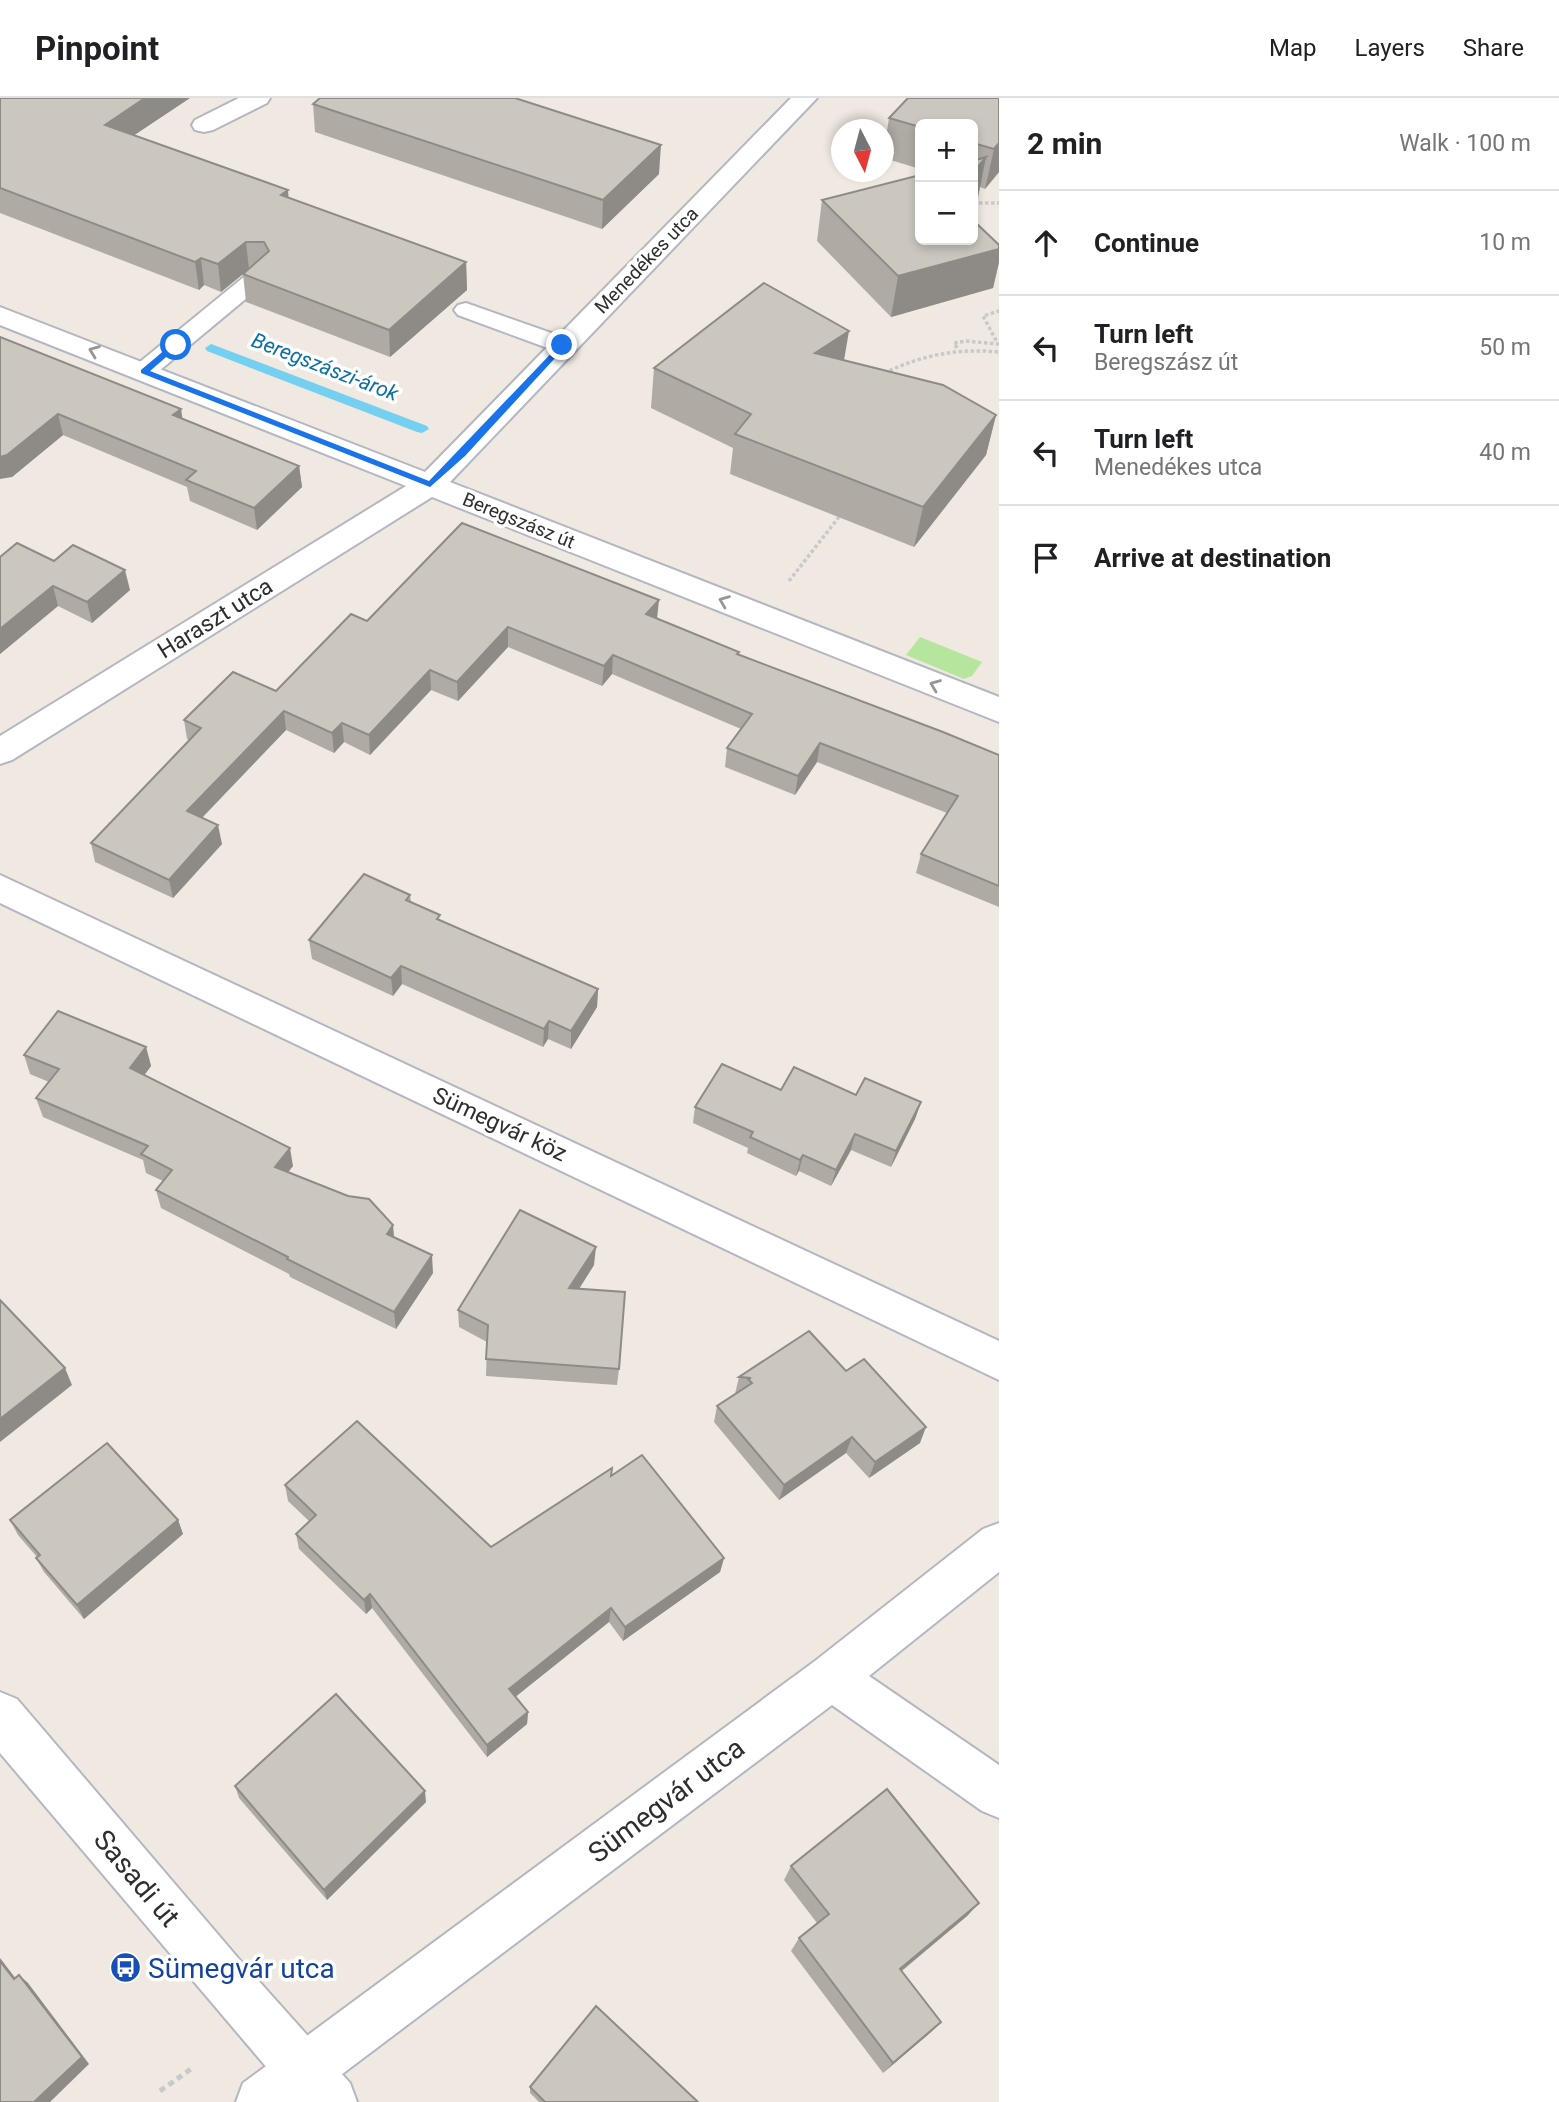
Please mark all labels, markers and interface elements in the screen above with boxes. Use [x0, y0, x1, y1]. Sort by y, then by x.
text: Pinpoint [35, 29, 159, 68]
text: Map [1269, 34, 1317, 62]
text: Layers [1355, 34, 1425, 62]
text: Share [1463, 34, 1524, 62]
north arrow [831, 119, 894, 182]
map controls [915, 119, 978, 245]
button: + [915, 119, 978, 182]
text: 2 min [1027, 126, 1102, 161]
text: Walk · 100 m [1399, 130, 1531, 157]
button: − [915, 182, 978, 245]
street label: Menedékes utca [590, 202, 703, 318]
icon: ahead [1027, 224, 1065, 262]
text: Continue [1094, 228, 1199, 258]
text: 10 m [1479, 229, 1531, 256]
text: Turn left [1094, 319, 1193, 349]
water label: Beregszászi-árok [248, 328, 402, 406]
route start [160, 329, 191, 360]
route end [546, 329, 577, 360]
icon: left [1027, 329, 1065, 367]
text: 50 m [1479, 334, 1531, 361]
one-way arrow [88, 346, 100, 360]
text: Beregszász út [1094, 349, 1238, 376]
text: Turn left [1094, 424, 1193, 454]
icon: left [1027, 434, 1065, 472]
text: 40 m [1479, 439, 1531, 466]
text: Menedékes utca [1094, 454, 1262, 481]
street label: Beregszász út [459, 487, 578, 553]
icon: arrive [1027, 539, 1065, 577]
text: Arrive at destination [1094, 543, 1331, 573]
street label: Haraszt utca [153, 573, 278, 664]
one-way arrow [719, 596, 731, 610]
one-way arrow [930, 680, 942, 694]
street label: Sümegvár köz [429, 1082, 571, 1167]
street label: Sümegvár utca [582, 1731, 751, 1870]
street label: Sasadi út [87, 1823, 186, 1933]
bus stop icon: Sümegvár utca [108, 1951, 142, 1985]
place label: Sümegvár utca [148, 1952, 335, 1985]

